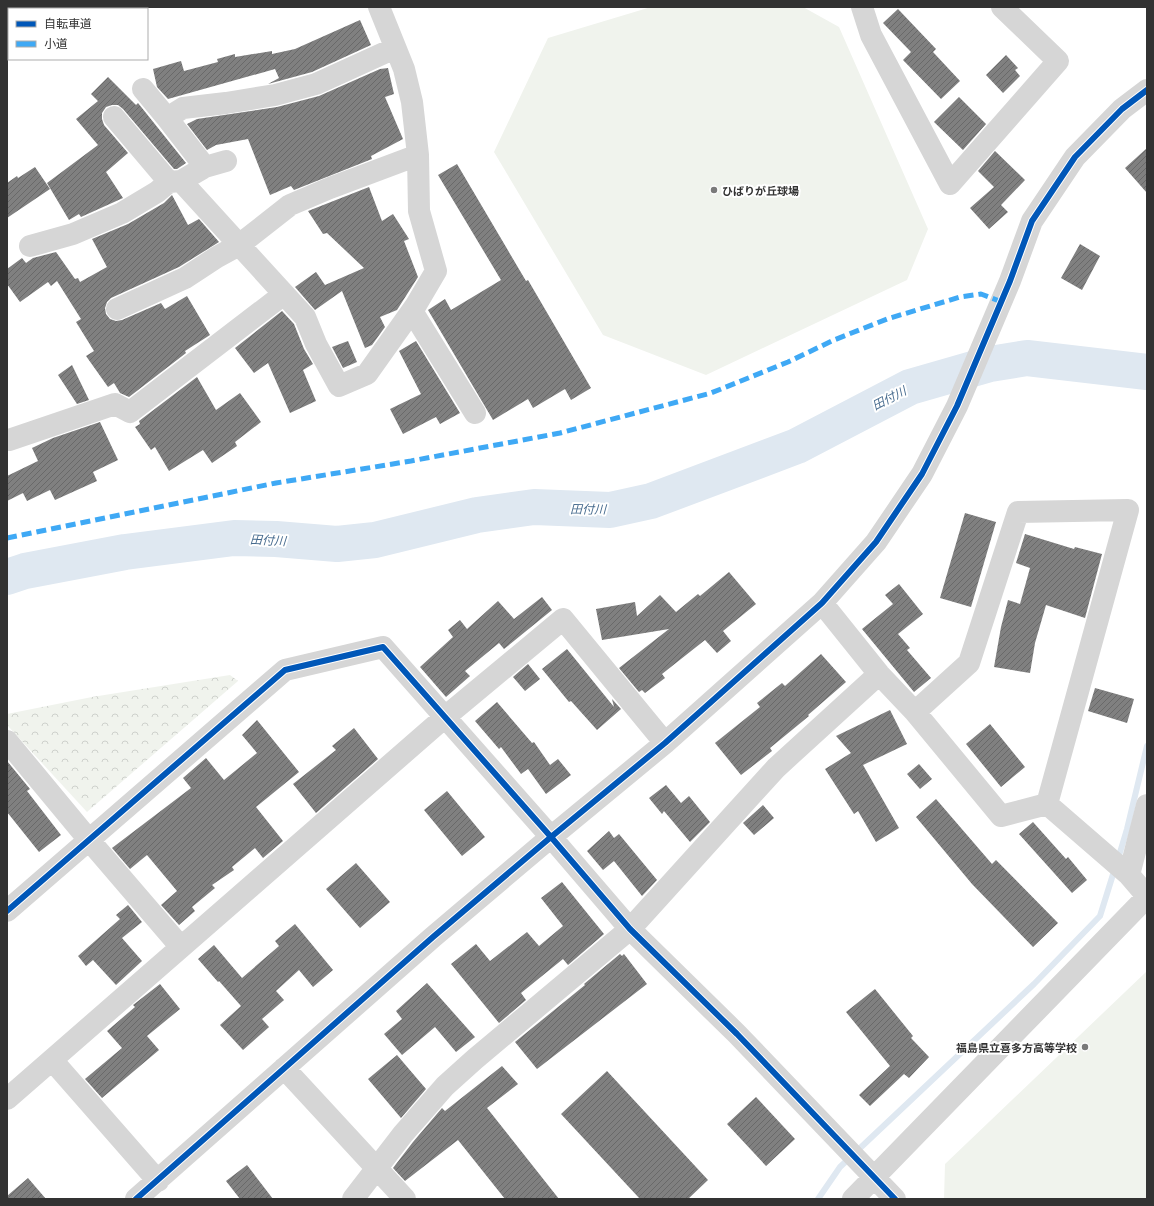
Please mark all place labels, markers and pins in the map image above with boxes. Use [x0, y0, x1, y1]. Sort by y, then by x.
place label: ひばりが丘球場 [722, 184, 799, 197]
marker: ひばりが丘球場 [709, 185, 719, 195]
place label: 福島県立喜多方高等学校 [956, 1041, 1077, 1054]
marker: 福島県立喜多方高等学校 [1080, 1042, 1090, 1052]

